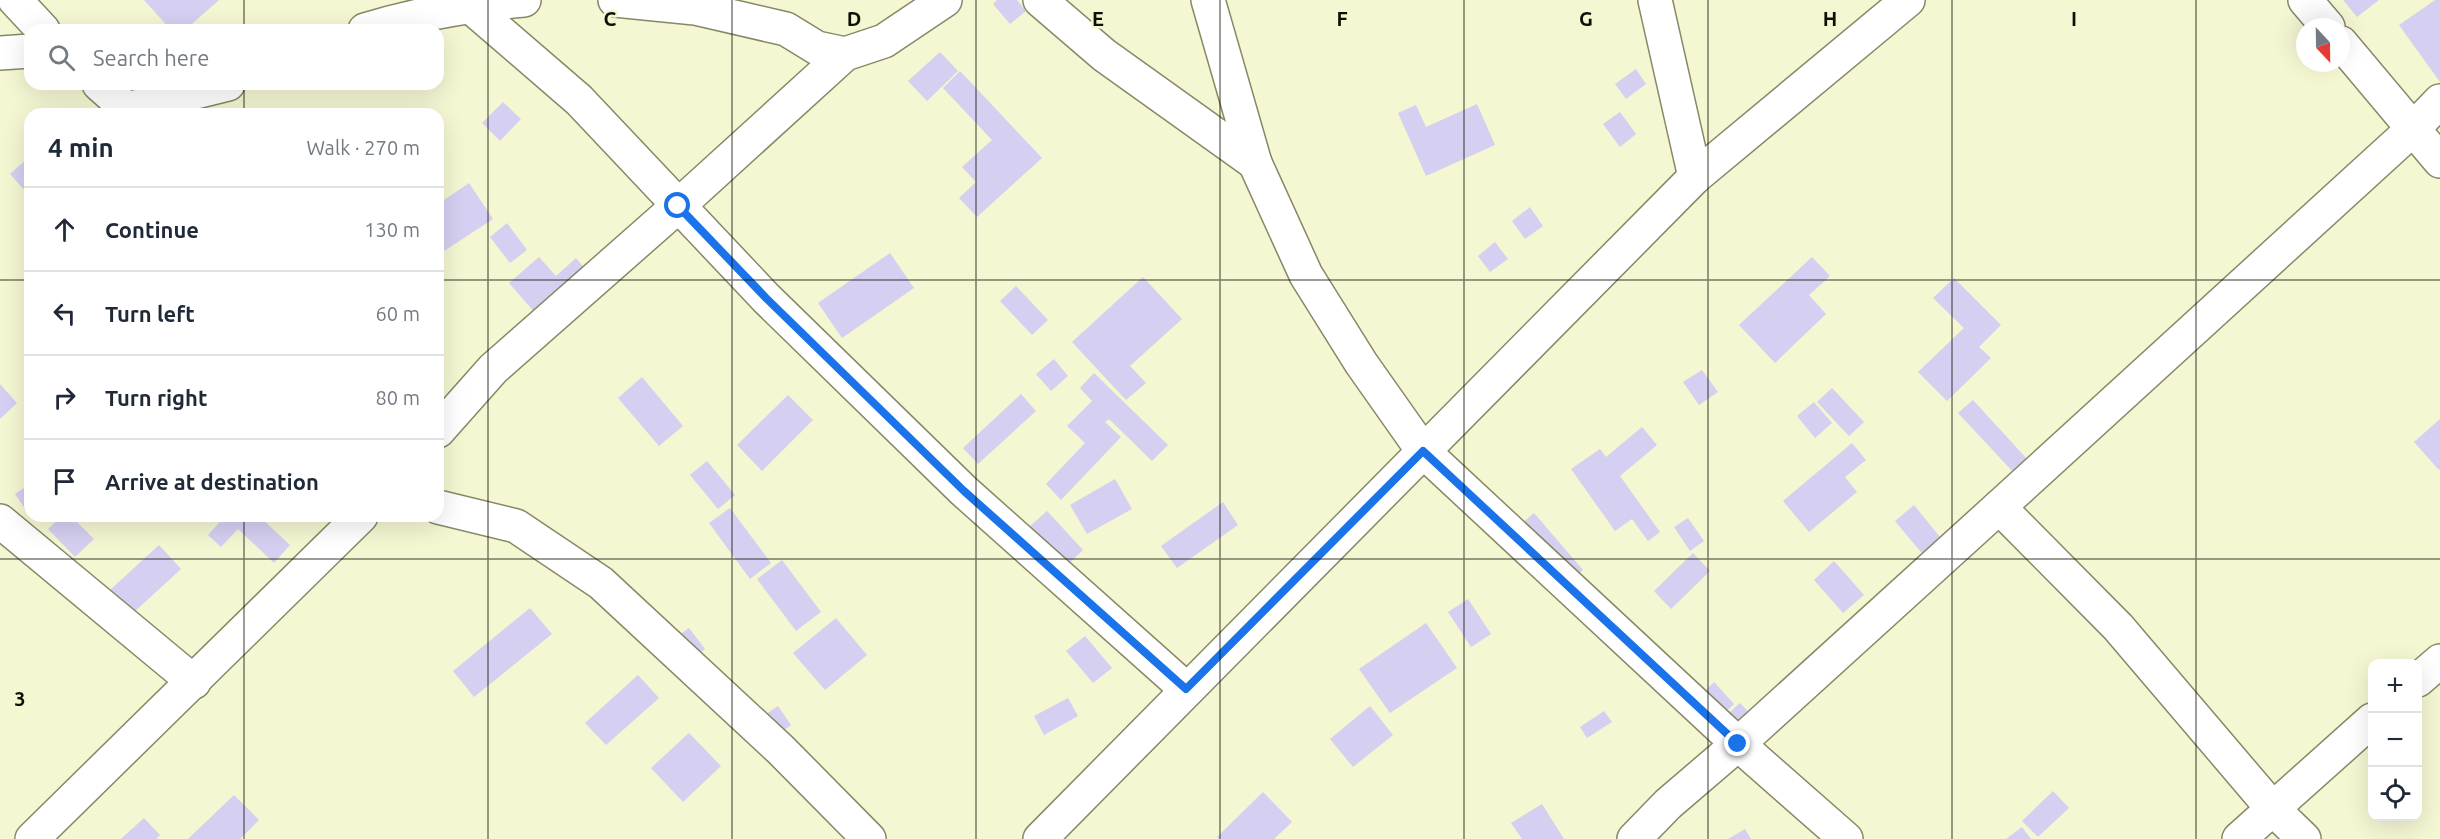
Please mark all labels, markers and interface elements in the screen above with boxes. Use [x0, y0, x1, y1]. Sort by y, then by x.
text: C [604, 7, 617, 30]
text: D [847, 7, 861, 30]
text: E [1092, 7, 1104, 30]
text: F [1336, 7, 1348, 30]
text: G [1579, 7, 1593, 30]
text: H [1823, 7, 1837, 30]
text: I [2071, 7, 2077, 30]
north arrow [2296, 18, 2350, 72]
search box [24, 24, 444, 90]
icon: search [45, 41, 78, 74]
text: Search here [93, 45, 209, 70]
text: 4 min [48, 133, 114, 162]
text: Walk · 270 m [307, 136, 420, 159]
route start [664, 192, 690, 218]
icon: ahead [48, 213, 81, 246]
text: Continue [105, 217, 199, 242]
text: 130 m [364, 218, 420, 241]
icon: left [48, 297, 81, 330]
text: Turn left [105, 301, 195, 326]
text: 60 m [376, 302, 420, 325]
icon: right [48, 381, 81, 414]
text: Turn right [105, 385, 207, 410]
text: 80 m [376, 386, 420, 409]
icon: arrive [48, 465, 81, 498]
text: Arrive at destination [105, 469, 319, 494]
map controls [2368, 659, 2422, 821]
button: + [2368, 659, 2422, 713]
text: 3 [14, 687, 26, 710]
button: − [2368, 713, 2422, 767]
route end [1724, 730, 1750, 756]
button: locate [2368, 767, 2422, 821]

